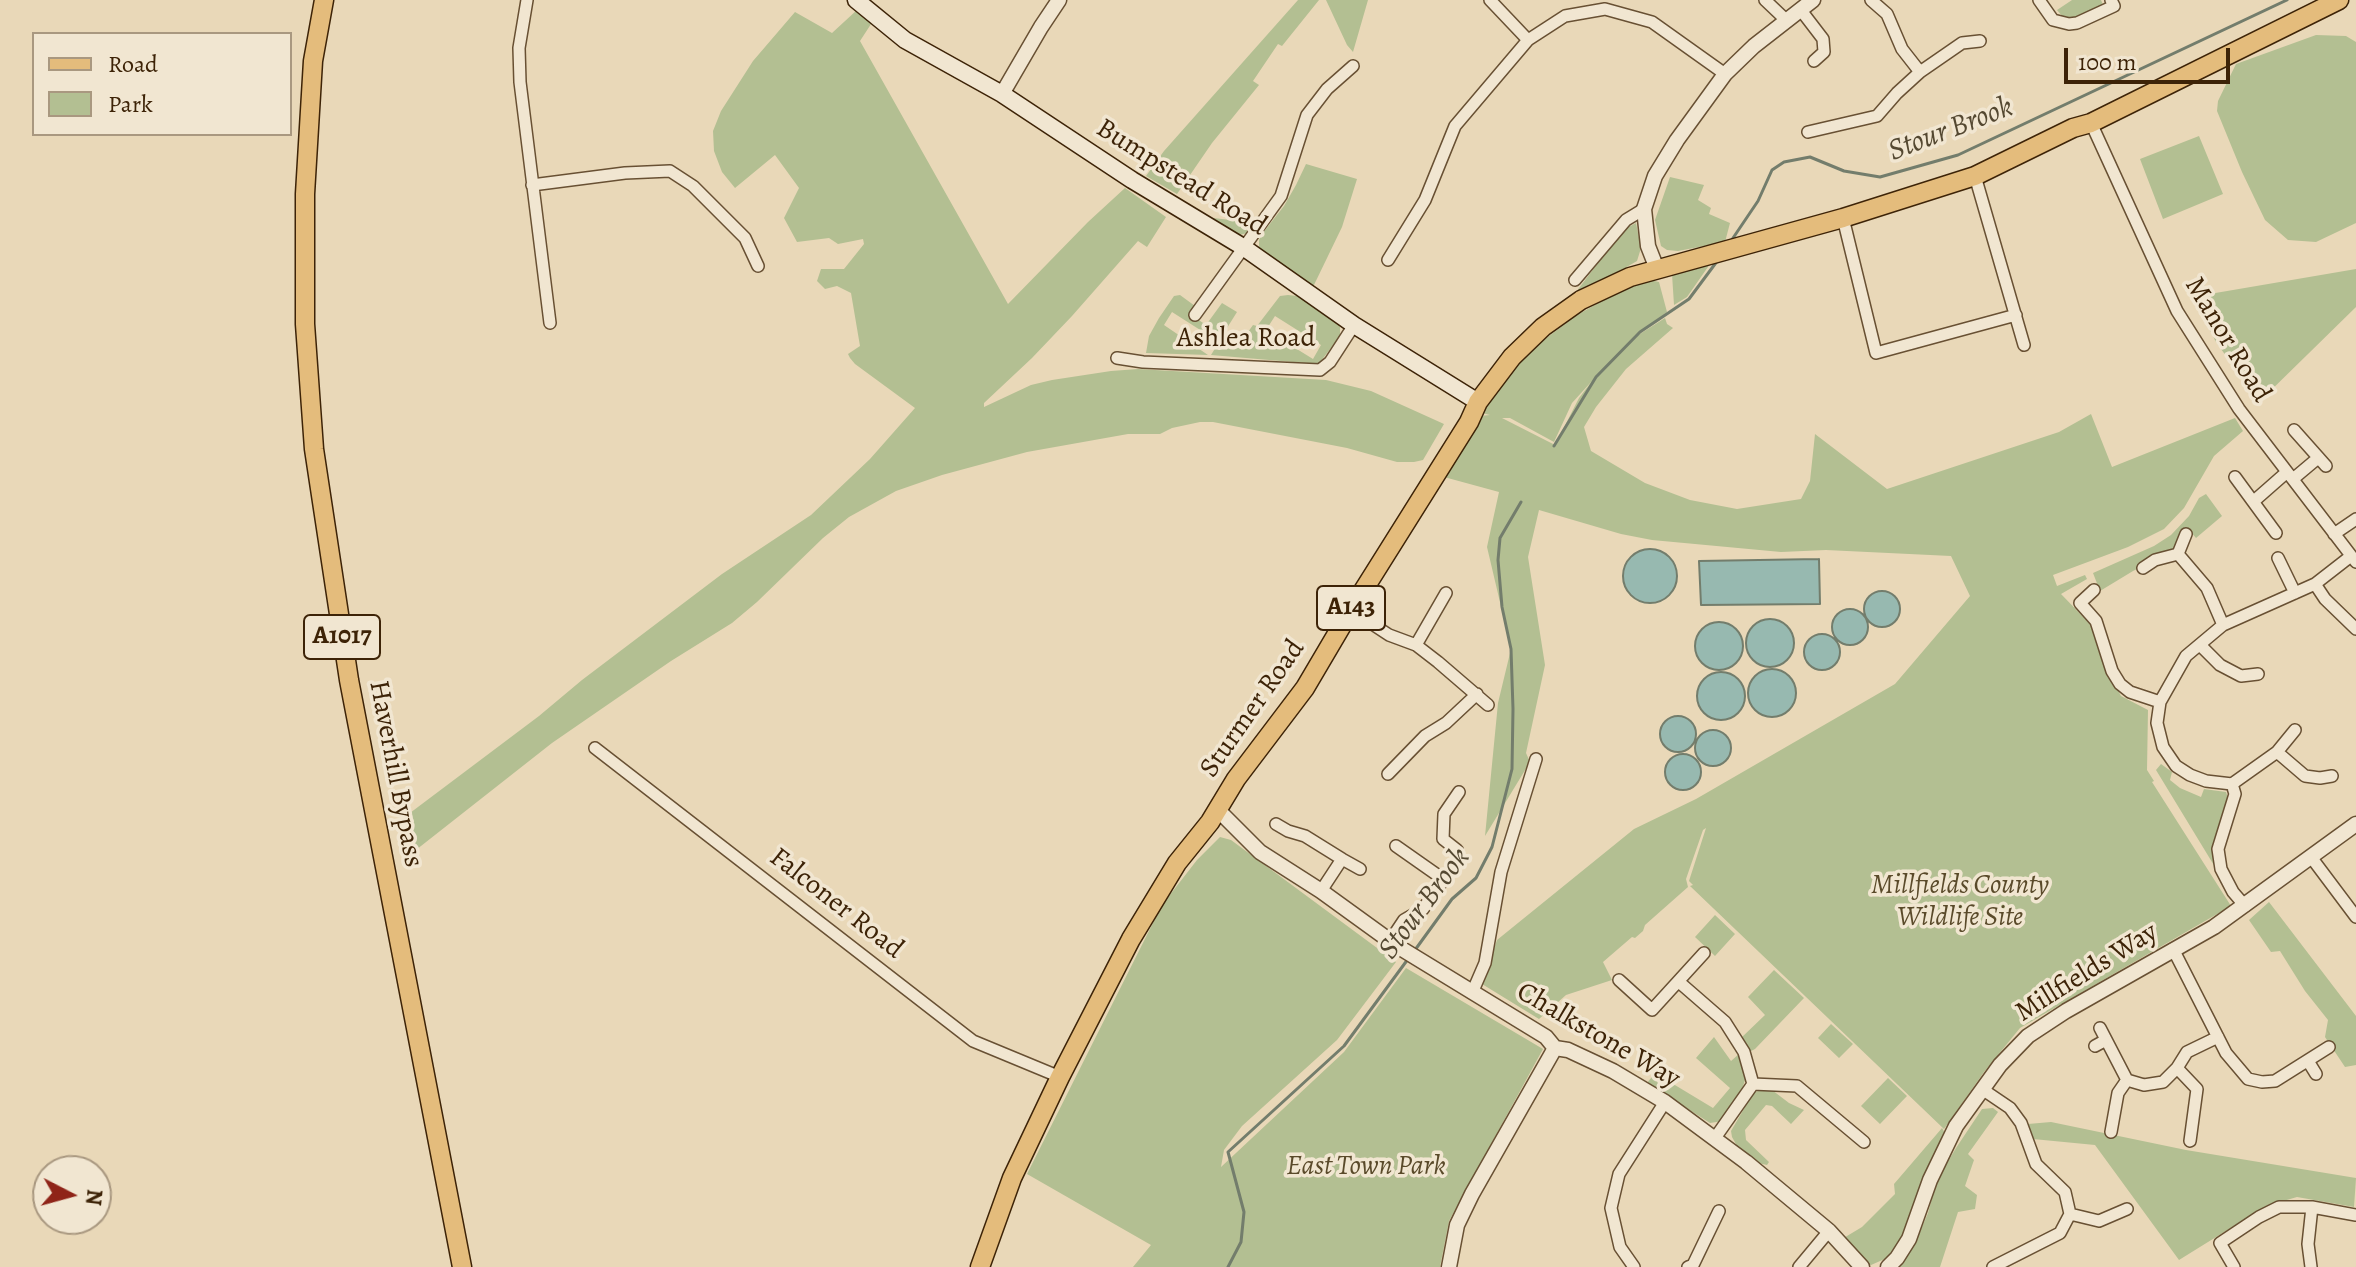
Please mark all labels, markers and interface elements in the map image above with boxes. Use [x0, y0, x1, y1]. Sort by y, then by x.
legend [32, 32, 292, 136]
scale bar [2068, 32, 2234, 82]
text: 100 m [2078, 46, 2137, 78]
text: Road [108, 48, 158, 80]
text: Park [108, 88, 153, 120]
water label: Stour Brook [1884, 90, 2018, 170]
street label: Bumpstead Road [1089, 112, 1273, 244]
street label: Manor Road [2176, 271, 2278, 409]
street label: Ashlea Road [1177, 322, 1315, 356]
road number: A143 [1317, 586, 1385, 630]
road number: A1017 [304, 615, 380, 659]
street label: Sturmer Road [1193, 634, 1313, 784]
street label: Haverhill Bypass [360, 678, 430, 870]
street label: Falconer Road [762, 841, 910, 967]
water label: Stour Brook [1371, 841, 1479, 967]
park label: Millfields County Wildlife Site [1871, 869, 2049, 935]
street label: Millfields Way [2010, 916, 2164, 1030]
street label: Chalkstone Way [1510, 976, 1686, 1096]
park label: East Town Park [1286, 1150, 1446, 1184]
north arrow [32, 1155, 112, 1235]
text: N [78, 1188, 110, 1207]

